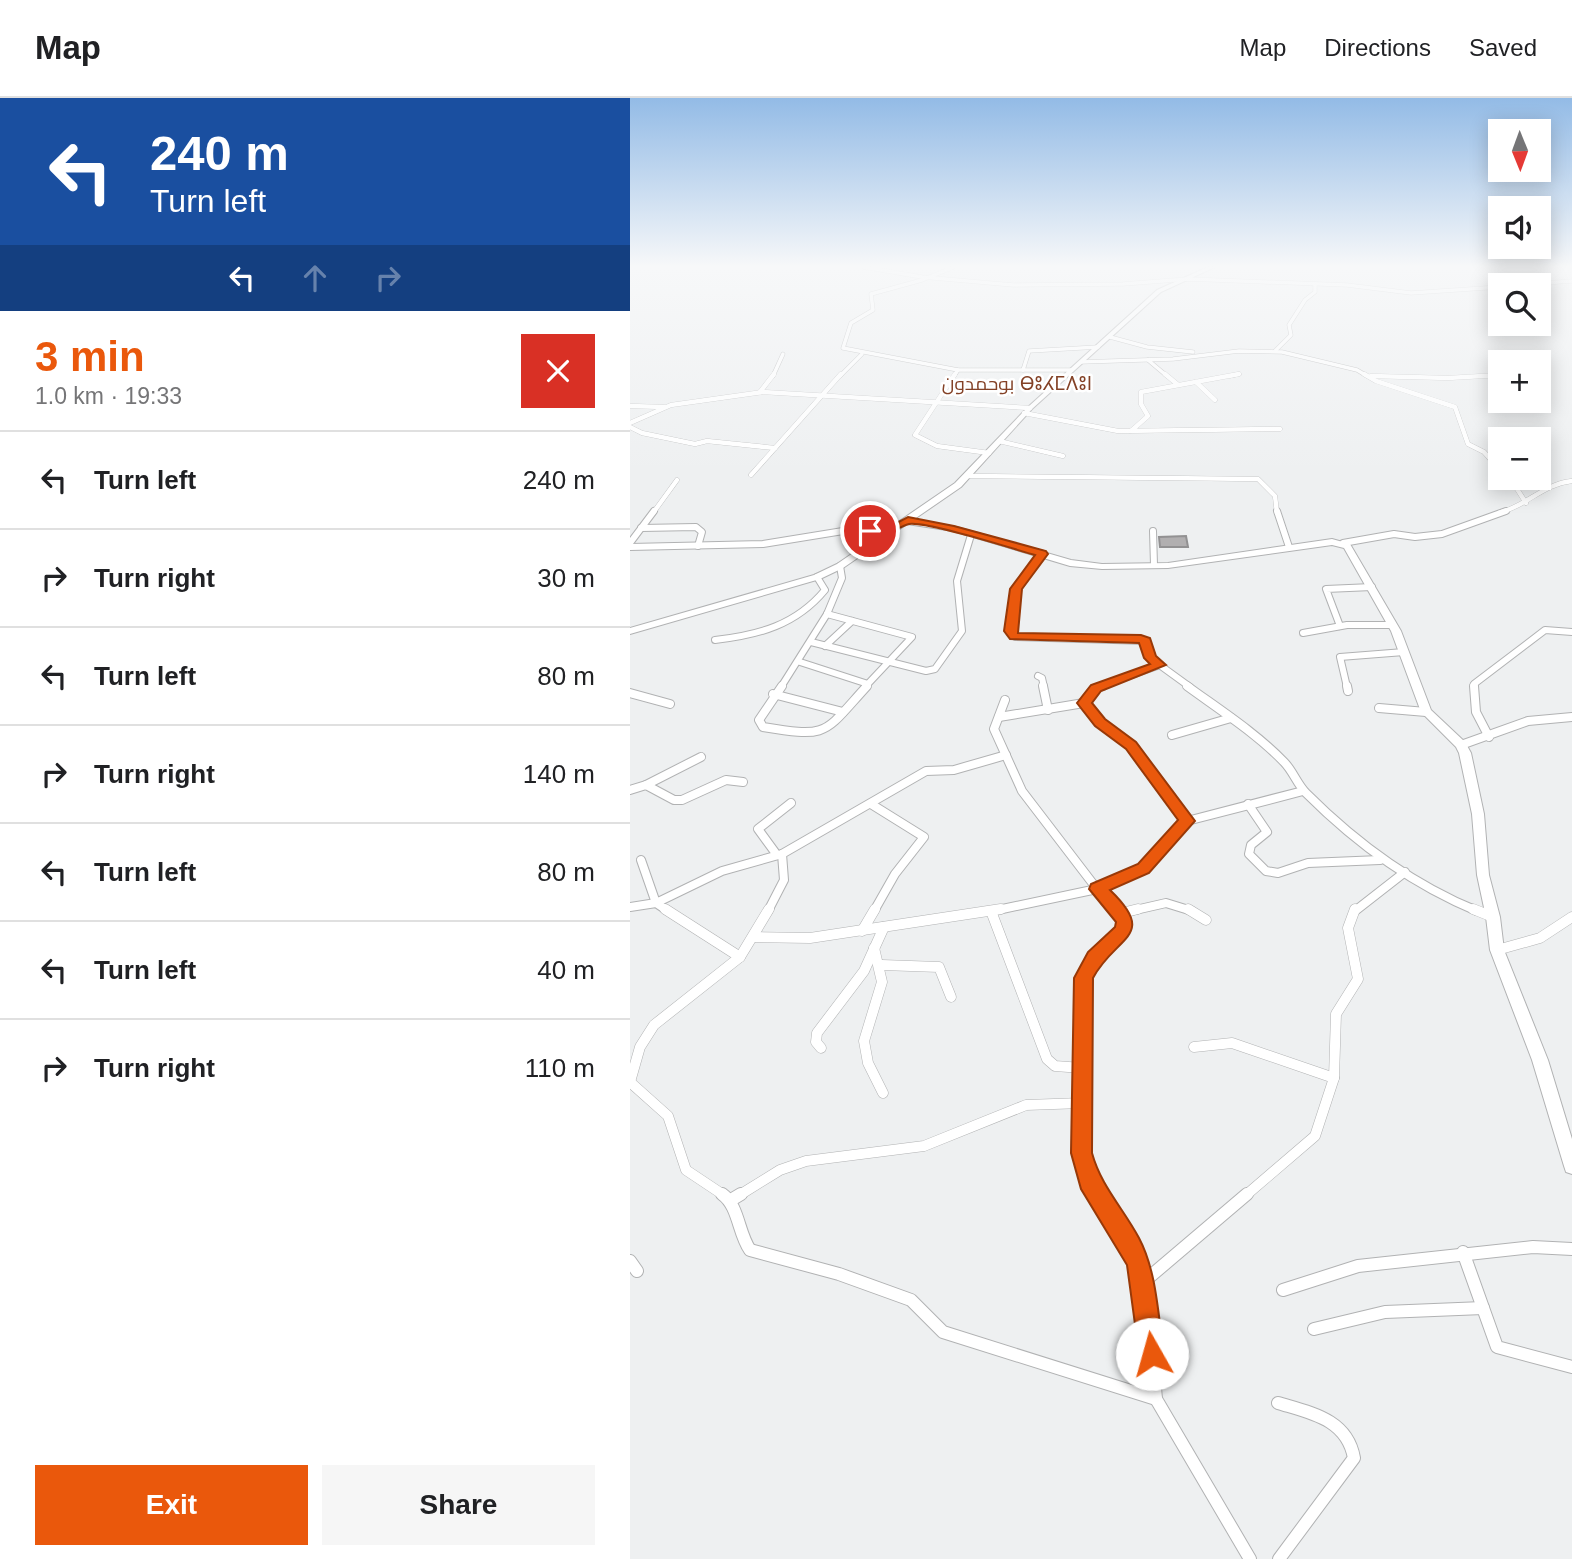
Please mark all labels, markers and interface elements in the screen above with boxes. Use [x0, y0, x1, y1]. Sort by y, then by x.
text: Map [35, 29, 101, 66]
text: Map [1240, 34, 1286, 61]
text: Directions [1324, 34, 1431, 61]
text: Saved [1469, 34, 1537, 61]
north arrow [1488, 119, 1550, 182]
map controls [1488, 119, 1551, 490]
icon: left [35, 126, 126, 217]
text: 240 m [150, 126, 289, 180]
text: Turn left [150, 183, 266, 219]
button: sound [1488, 196, 1551, 259]
icon: left [223, 259, 261, 297]
icon: ahead [296, 259, 334, 297]
icon: right [369, 259, 407, 297]
button: search [1488, 273, 1551, 336]
text: 3 min [35, 333, 145, 380]
button: close [521, 334, 595, 408]
button: + [1488, 350, 1551, 413]
district label: بوحمدون ⴱⵓⵃⵎⴷⵓⵏ [942, 373, 1092, 395]
text: 1.0 km · 19:33 [35, 383, 182, 409]
button: − [1488, 427, 1551, 490]
icon: left [35, 461, 73, 499]
text: Turn left [94, 465, 196, 495]
text: 240 m [523, 465, 595, 495]
pin [840, 501, 900, 561]
icon: arrive [851, 512, 889, 550]
icon: right [35, 559, 73, 597]
text: Turn right [94, 563, 215, 593]
text: 30 m [537, 563, 595, 593]
icon: left [35, 657, 73, 695]
text: Turn left [94, 661, 196, 691]
text: 80 m [537, 661, 595, 691]
icon: right [35, 755, 73, 793]
text: Turn right [94, 759, 215, 789]
text: 140 m [523, 759, 595, 789]
icon: left [35, 853, 73, 891]
text: Turn left [94, 857, 196, 887]
text: 80 m [537, 857, 595, 887]
icon: left [35, 951, 73, 989]
text: Turn left [94, 955, 196, 985]
text: 40 m [537, 955, 595, 985]
icon: right [35, 1049, 73, 1087]
text: Turn right [94, 1053, 215, 1083]
text: 110 m [525, 1053, 595, 1083]
position arrow [1115, 1317, 1189, 1391]
button: Exit [35, 1465, 308, 1545]
button: Share [322, 1465, 595, 1545]

